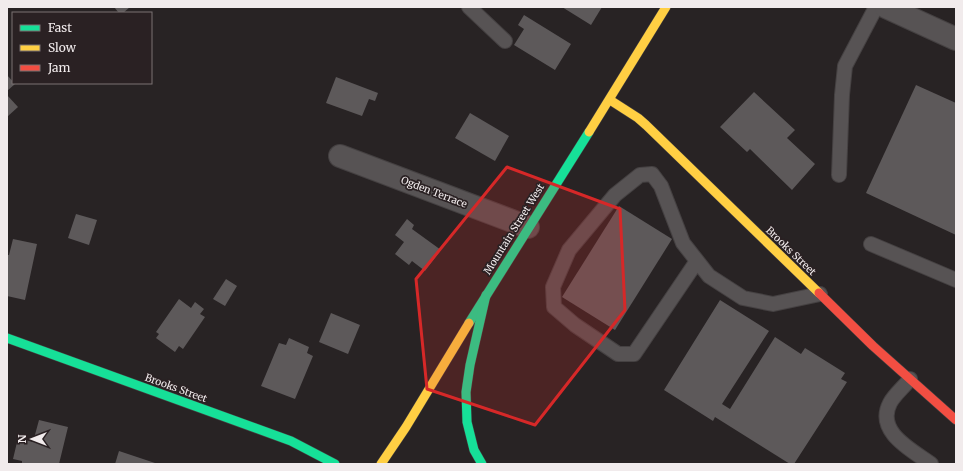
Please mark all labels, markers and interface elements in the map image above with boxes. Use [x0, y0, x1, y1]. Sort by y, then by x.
legend [12, 12, 152, 84]
text: Fast [48, 20, 72, 35]
text: Slow [48, 40, 77, 55]
text: Jam [47, 60, 71, 75]
street label: Ogden Terrace [399, 173, 469, 211]
street label: Mountain Street West [481, 181, 547, 277]
street label: Brooks Street [763, 224, 819, 278]
street label: Brooks Street [143, 371, 209, 405]
north arrow [12, 419, 52, 459]
text: N [15, 434, 29, 443]

